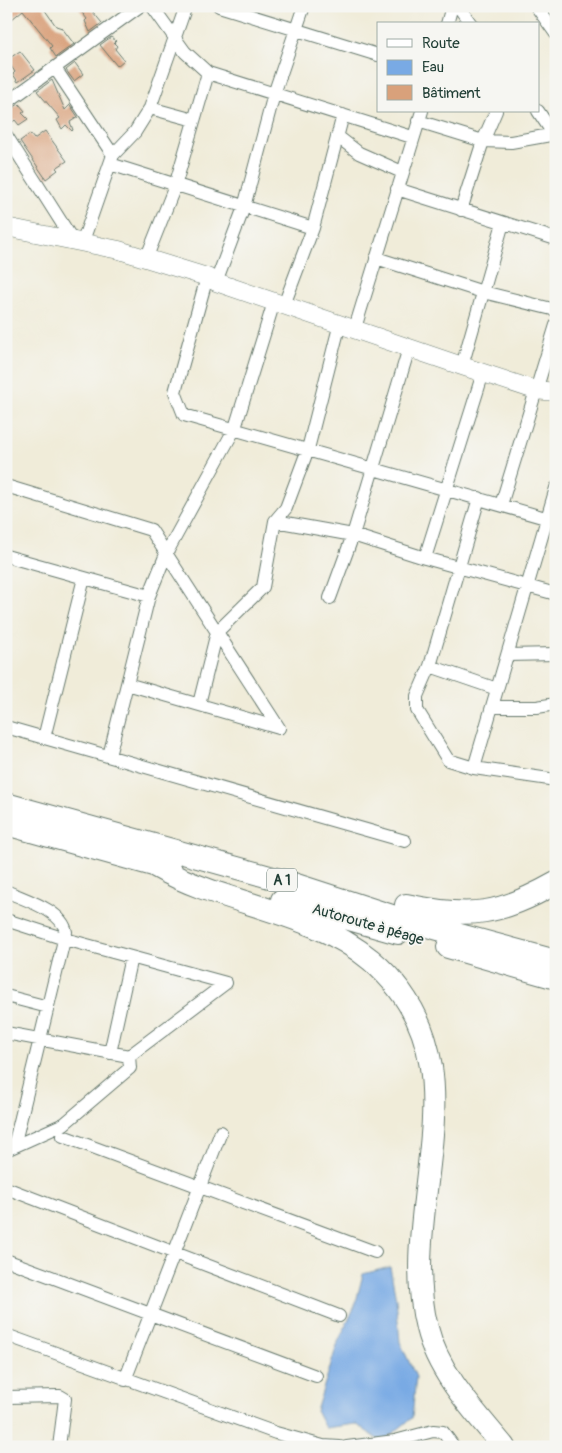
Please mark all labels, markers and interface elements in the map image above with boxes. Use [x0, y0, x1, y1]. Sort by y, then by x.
legend [377, 22, 540, 112]
text: Route [422, 34, 460, 53]
text: Eau [422, 58, 444, 77]
text: Bâtiment [422, 84, 482, 103]
road number: A 1 [267, 868, 297, 892]
street label: Autoroute à péage [310, 899, 426, 950]

